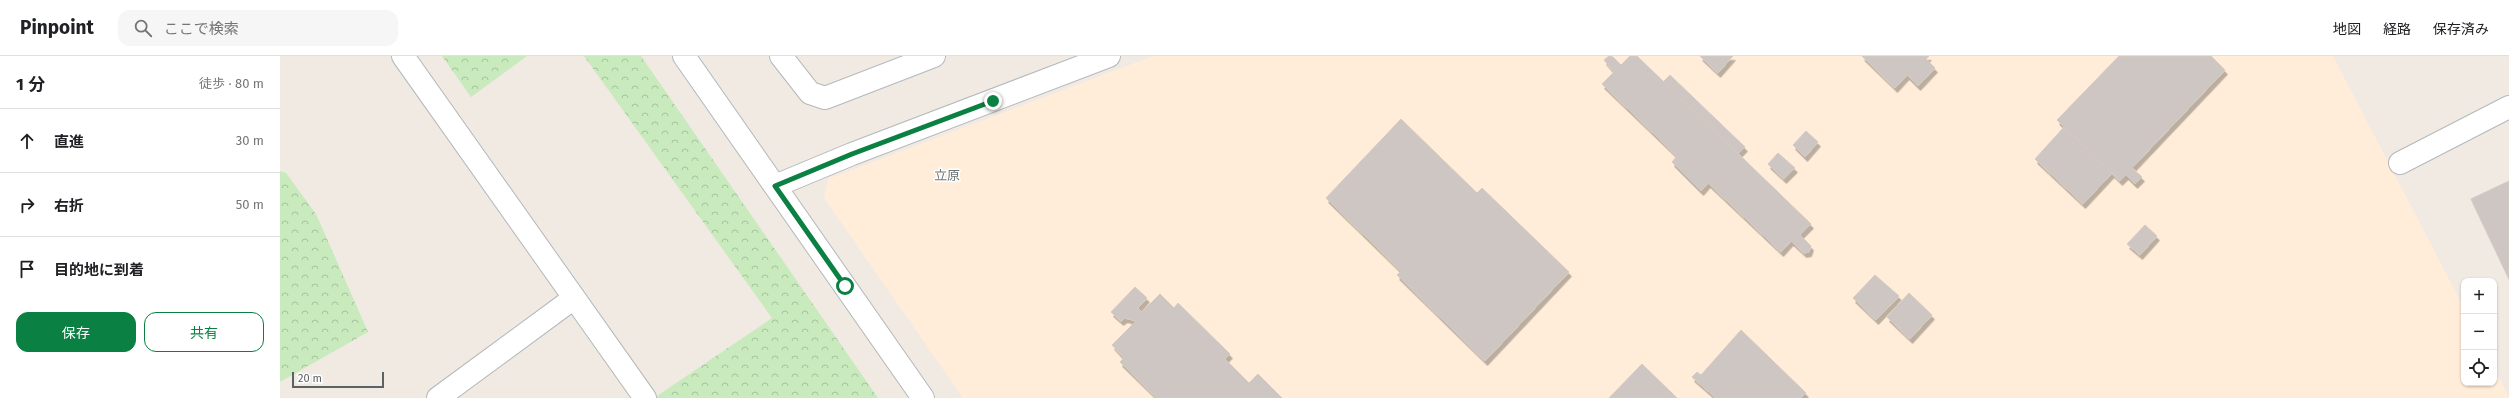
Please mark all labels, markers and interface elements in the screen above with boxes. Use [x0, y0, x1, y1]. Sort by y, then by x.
search box [118, 10, 398, 46]
text: Pinpoint [20, 16, 94, 39]
icon: search [132, 17, 154, 39]
text: ここで検索 [164, 20, 239, 38]
text: 地図 [2333, 21, 2361, 38]
text: 経路 [2383, 21, 2411, 38]
text: 保存済み [2433, 21, 2489, 38]
text: 1 分 [16, 74, 45, 95]
text: 徒歩 · 80 m [199, 76, 264, 91]
route end [984, 92, 1002, 110]
icon: ahead [16, 130, 38, 152]
text: 直進 [54, 133, 84, 151]
text: 30 m [236, 133, 264, 148]
district label: 立原 [934, 168, 960, 183]
icon: right [16, 194, 38, 216]
text: 右折 [54, 197, 84, 215]
text: 50 m [236, 197, 264, 212]
icon: arrive [16, 258, 38, 280]
text: 目的地に到着 [54, 261, 144, 279]
route start [836, 277, 854, 295]
map controls [2461, 278, 2497, 386]
button: + [2461, 278, 2497, 314]
button: 保存 [16, 312, 136, 352]
button: 共有 [144, 312, 264, 352]
button: − [2461, 314, 2497, 350]
button: locate [2461, 350, 2497, 386]
scale bar [292, 370, 384, 389]
text: 20 m [298, 372, 322, 385]

